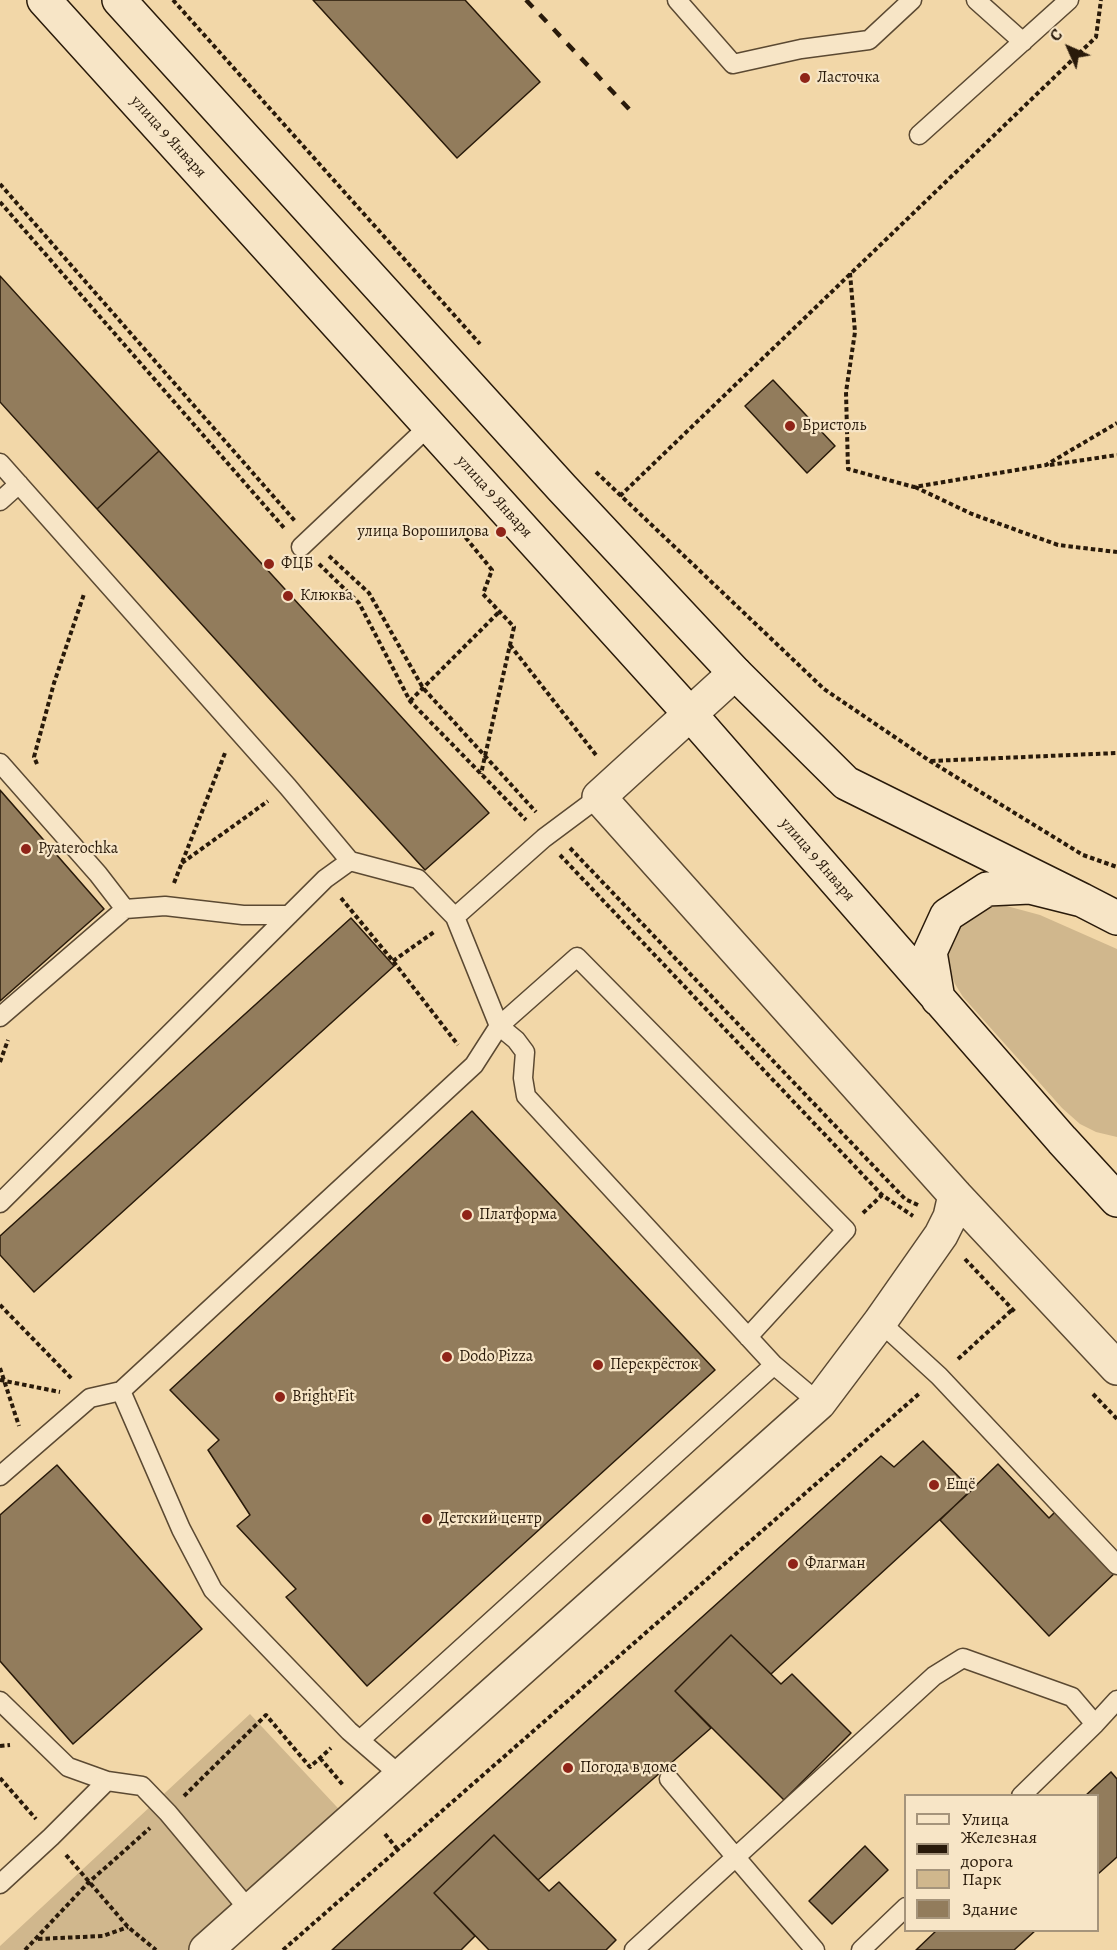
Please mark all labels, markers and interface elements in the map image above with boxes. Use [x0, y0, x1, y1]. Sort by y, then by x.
north arrow [1039, 18, 1099, 78]
text: С [1045, 24, 1068, 47]
place label: Ласточка [817, 68, 880, 88]
marker: Ласточка [798, 71, 812, 85]
street label: улица 9 Января [126, 92, 210, 182]
place label: Бристоль [802, 416, 866, 436]
marker: Бристоль [783, 419, 797, 433]
street label: улица 9 Января [452, 452, 536, 542]
place label: улица Ворошилова [357, 522, 489, 542]
marker: улица Ворошилова [494, 525, 508, 539]
place label: ФЦБ [281, 554, 313, 574]
marker: ФЦБ [262, 557, 276, 571]
place label: Клюква [300, 586, 353, 606]
marker: Клюква [281, 589, 295, 603]
street label: улица 9 Января [776, 814, 858, 906]
place label: Pyaterochka [38, 839, 118, 859]
marker: Pyaterochka [19, 842, 33, 856]
place label: Платформа [479, 1205, 557, 1225]
marker: Платформа [460, 1208, 474, 1222]
place label: Dodo Pizza [459, 1347, 533, 1367]
marker: Dodo Pizza [440, 1350, 454, 1364]
place label: Перекрёсток [610, 1355, 698, 1375]
marker: Перекрёсток [591, 1358, 605, 1372]
place label: Bright Fit [292, 1387, 355, 1407]
marker: Bright Fit [273, 1390, 287, 1404]
place label: Ещё [946, 1475, 975, 1495]
marker: Ещё [927, 1478, 941, 1492]
place label: Детский центр [439, 1509, 542, 1529]
marker: Детский центр [420, 1512, 434, 1526]
place label: Флагман [805, 1554, 866, 1574]
marker: Флагман [786, 1557, 800, 1571]
place label: Погода в доме [580, 1758, 677, 1778]
marker: Погода в доме [561, 1761, 575, 1775]
legend [904, 1794, 1099, 1932]
text: Улица [962, 1807, 1009, 1831]
text: Железная дорога [961, 1825, 1037, 1873]
text: Парк [962, 1867, 1002, 1891]
text: Здание [962, 1897, 1018, 1921]

